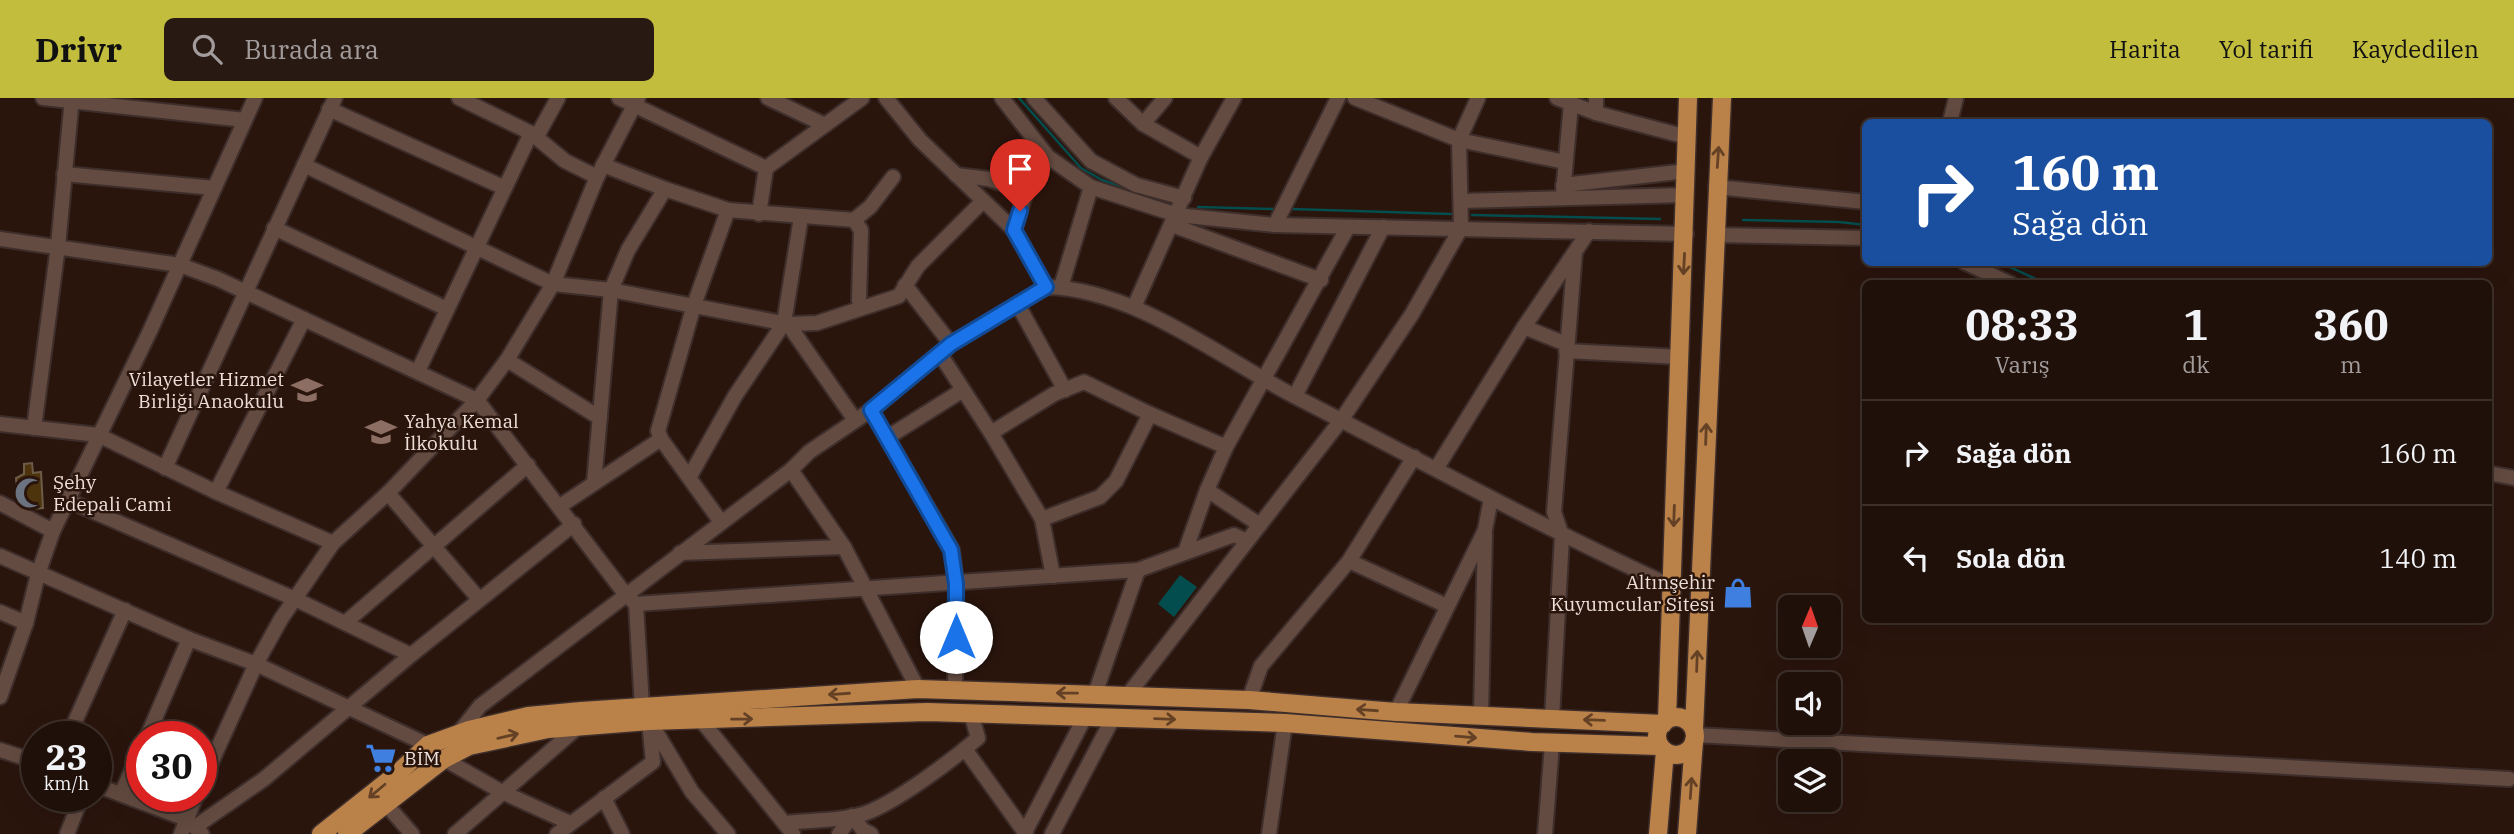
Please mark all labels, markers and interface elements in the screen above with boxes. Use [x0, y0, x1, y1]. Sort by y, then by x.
search box [164, 18, 654, 81]
text: Drivr [35, 28, 122, 71]
icon: search [188, 30, 226, 68]
text: Burada ara [244, 32, 379, 66]
text: Harita [2109, 33, 2181, 65]
text: Yol tarifi [2219, 33, 2314, 65]
text: Kaydedilen [2352, 33, 2479, 65]
pin [990, 139, 1050, 211]
text: 160 m [2012, 140, 2159, 203]
one-way arrow [1712, 147, 1725, 169]
icon: right [1897, 147, 1988, 238]
icon: arrive [1001, 150, 1039, 188]
text: Sağa dön [2012, 202, 2148, 244]
one-way arrow [1678, 252, 1691, 275]
text: 08:33 [1965, 297, 2079, 352]
text: 1 [2183, 297, 2209, 352]
text: 360 [2313, 297, 2389, 352]
text: Varış [1995, 349, 2050, 379]
text: dk [2182, 349, 2210, 379]
text: m [2340, 349, 2362, 379]
place label: Vilayetler Hizmet Birliği Anaokulu [129, 367, 284, 413]
school or university icon: Vilayetler Hizmet Birliği Anaokulu [290, 373, 324, 407]
place label: Yahya Kemal İlkokulu [404, 409, 519, 455]
school or university icon: Yahya Kemal İlkokulu [364, 415, 398, 449]
one-way arrow [1700, 422, 1713, 445]
icon: right [1897, 434, 1935, 472]
text: Sağa dön [1956, 436, 2072, 470]
text: 160 m [2379, 436, 2457, 470]
place label: Şehy Edepali Cami [53, 470, 172, 516]
mosque icon: Şehy Edepali Cami [13, 476, 47, 510]
one-way arrow [1667, 504, 1680, 527]
icon: left [1897, 539, 1935, 577]
text: Sola dön [1956, 541, 2066, 575]
text: 140 m [2379, 541, 2457, 575]
place label: Altınşehir Kuyumcular Sitesi [1550, 570, 1716, 616]
shop icon: Altınşehir Kuyumcular Sitesi [1721, 576, 1755, 610]
north arrow [1778, 595, 1841, 658]
map controls [1778, 595, 1841, 812]
position arrow [919, 600, 993, 674]
one-way arrow [1690, 650, 1703, 673]
button: sound [1778, 672, 1841, 735]
one-way arrow [1056, 686, 1079, 700]
one-way arrow [829, 688, 851, 701]
one-way arrow [1356, 703, 1379, 716]
one-way arrow [730, 712, 753, 726]
one-way arrow [1154, 712, 1177, 726]
one-way arrow [1583, 714, 1606, 727]
speed limit sign: 30 [126, 721, 217, 812]
one-way arrow [496, 728, 519, 742]
one-way arrow [1454, 731, 1476, 744]
text: 23 [45, 734, 88, 780]
supermarket icon: BİM [364, 741, 398, 775]
place label: BİM [404, 746, 440, 770]
button: layers [1778, 749, 1841, 812]
text: km/h [44, 772, 89, 795]
one-way arrow [1685, 777, 1698, 799]
one-way arrow [368, 783, 386, 798]

